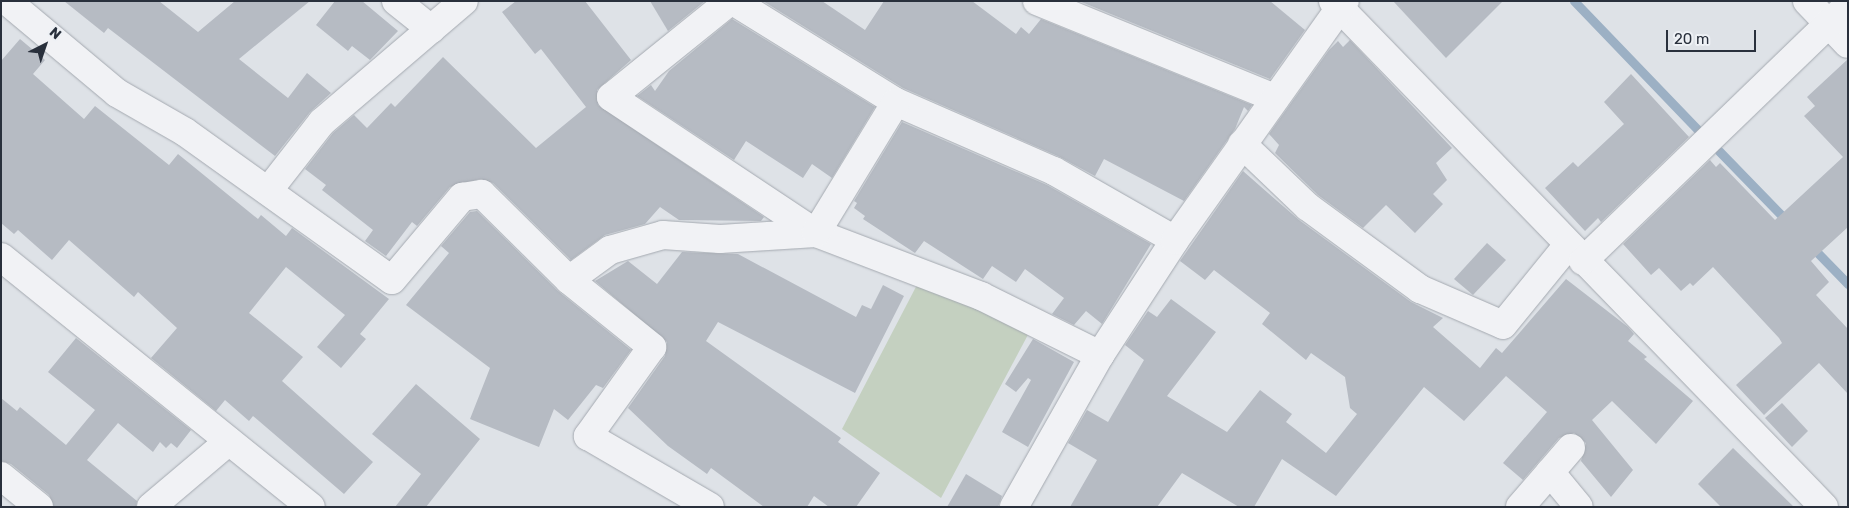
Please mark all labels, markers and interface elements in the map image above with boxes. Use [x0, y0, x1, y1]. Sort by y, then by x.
north arrow [20, 20, 70, 70]
scale bar [1669, 20, 1759, 52]
text: N [46, 24, 65, 43]
text: 20 m [1674, 30, 1709, 48]

